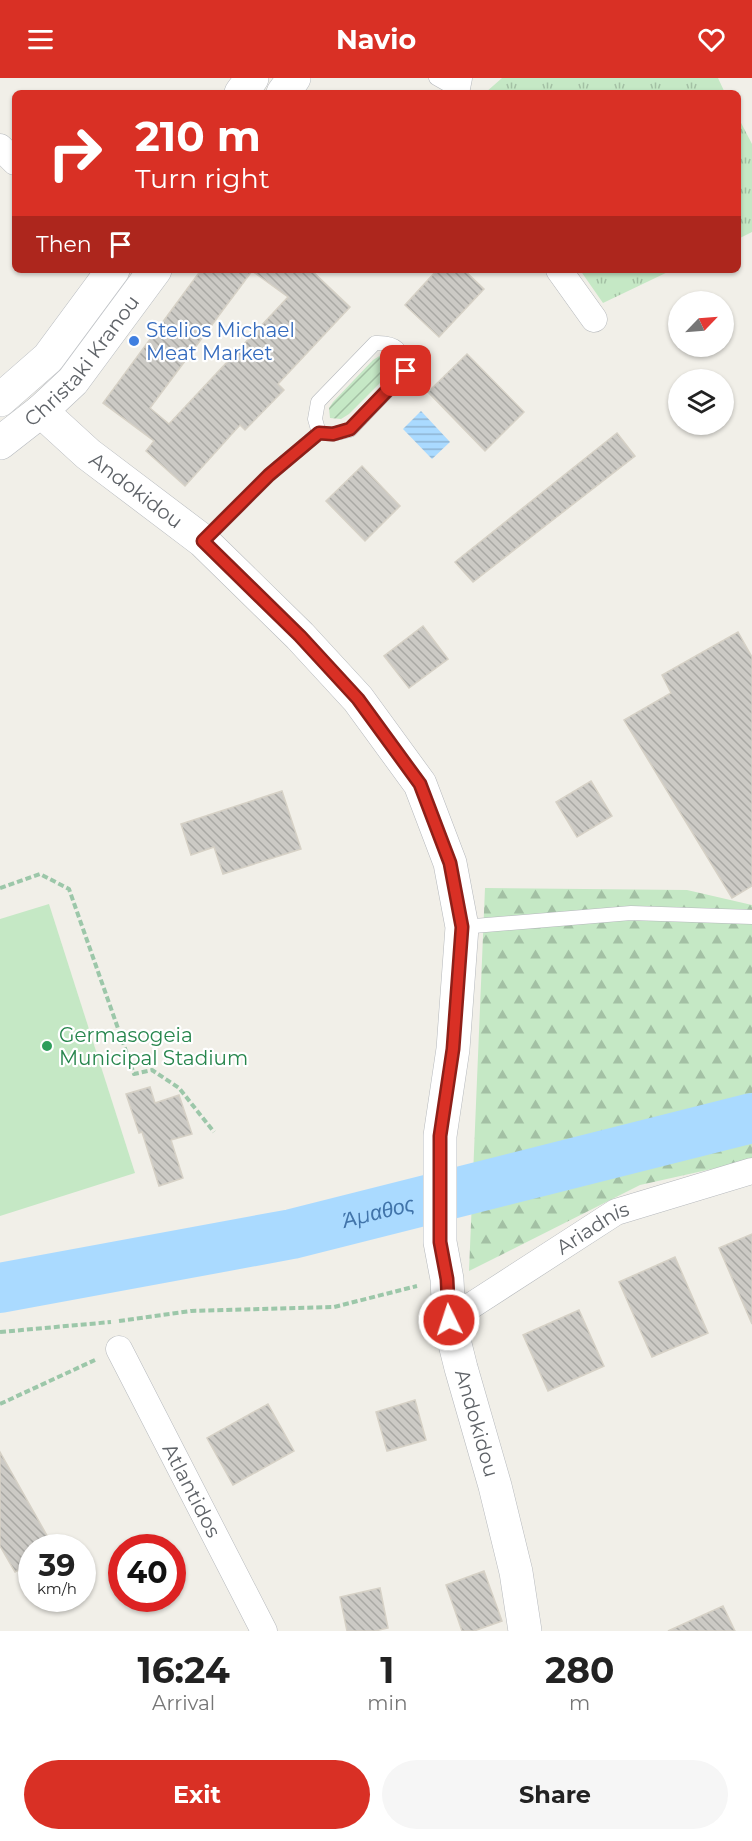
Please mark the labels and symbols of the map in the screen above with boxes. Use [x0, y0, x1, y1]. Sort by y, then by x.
street label: Christaki Kranou [20, 290, 144, 431]
north arrow [668, 291, 734, 357]
place label: Stelios Michael Meat Market [146, 318, 295, 365]
marker: Stelios Michael Meat Market [127, 334, 141, 348]
pin [380, 345, 431, 396]
street label: Andokidou [85, 447, 188, 533]
place label: Germasogeia Municipal Stadium [59, 1023, 248, 1070]
marker: Germasogeia Municipal Stadium [40, 1039, 54, 1053]
water label: Άμαθος [338, 1190, 418, 1233]
street label: Ariadnis [552, 1197, 632, 1259]
position arrow [417, 1288, 481, 1352]
street label: Andokidou [450, 1367, 504, 1480]
street label: Atlantidos [158, 1439, 226, 1542]
speed limit sign: 40 [108, 1534, 186, 1612]

